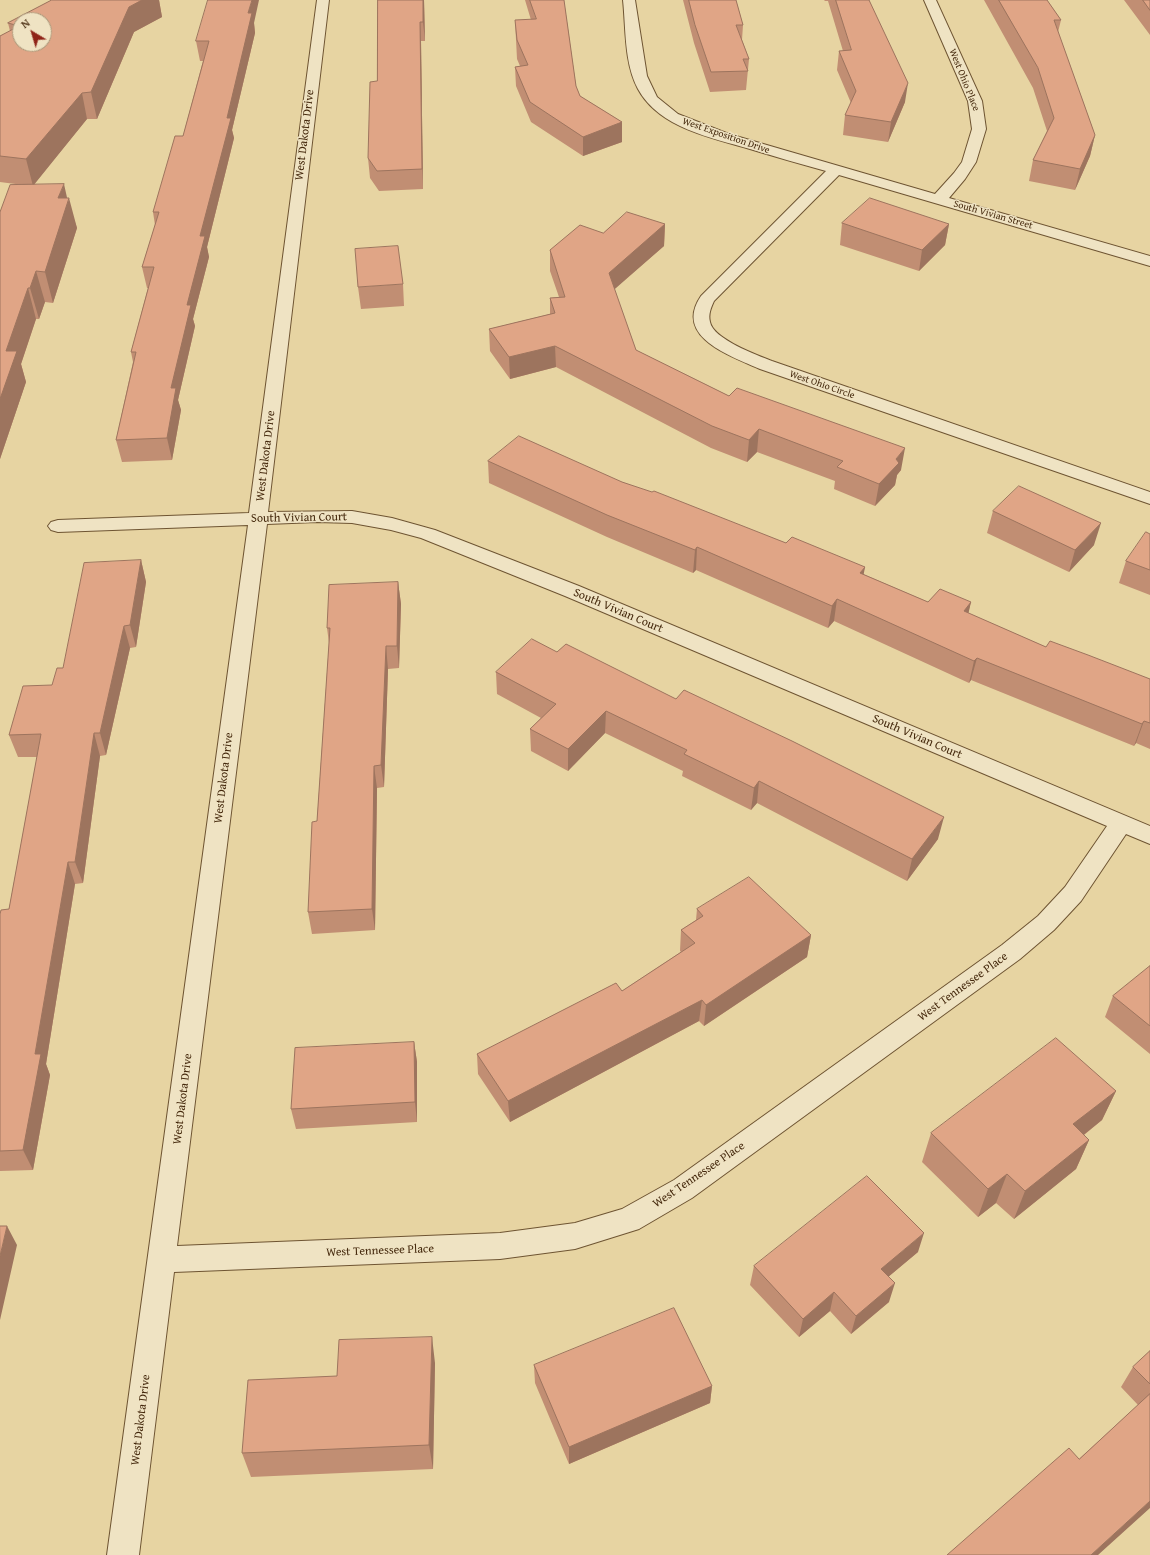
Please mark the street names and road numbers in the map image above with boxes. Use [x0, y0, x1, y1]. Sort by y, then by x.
street label: West Ohio Place [946, 47, 982, 113]
street label: West Dakota Drive [292, 89, 318, 181]
street label: West Exposition Drive [681, 115, 771, 157]
street label: South Vivian Street [952, 198, 1034, 232]
street label: West Ohio Circle [788, 368, 856, 402]
street label: West Dakota Drive [253, 410, 279, 502]
street label: South Vivian Court [251, 510, 347, 526]
street label: South Vivian Court [571, 586, 665, 636]
street label: South Vivian Court [870, 712, 964, 762]
street label: West Dakota Drive [211, 732, 237, 824]
street label: West Tennessee Place [915, 949, 1011, 1025]
street label: West Dakota Drive [170, 1053, 196, 1145]
street label: West Tennessee Place [650, 1139, 748, 1211]
street label: West Tennessee Place [326, 1242, 434, 1260]
street label: West Dakota Drive [128, 1374, 154, 1466]

